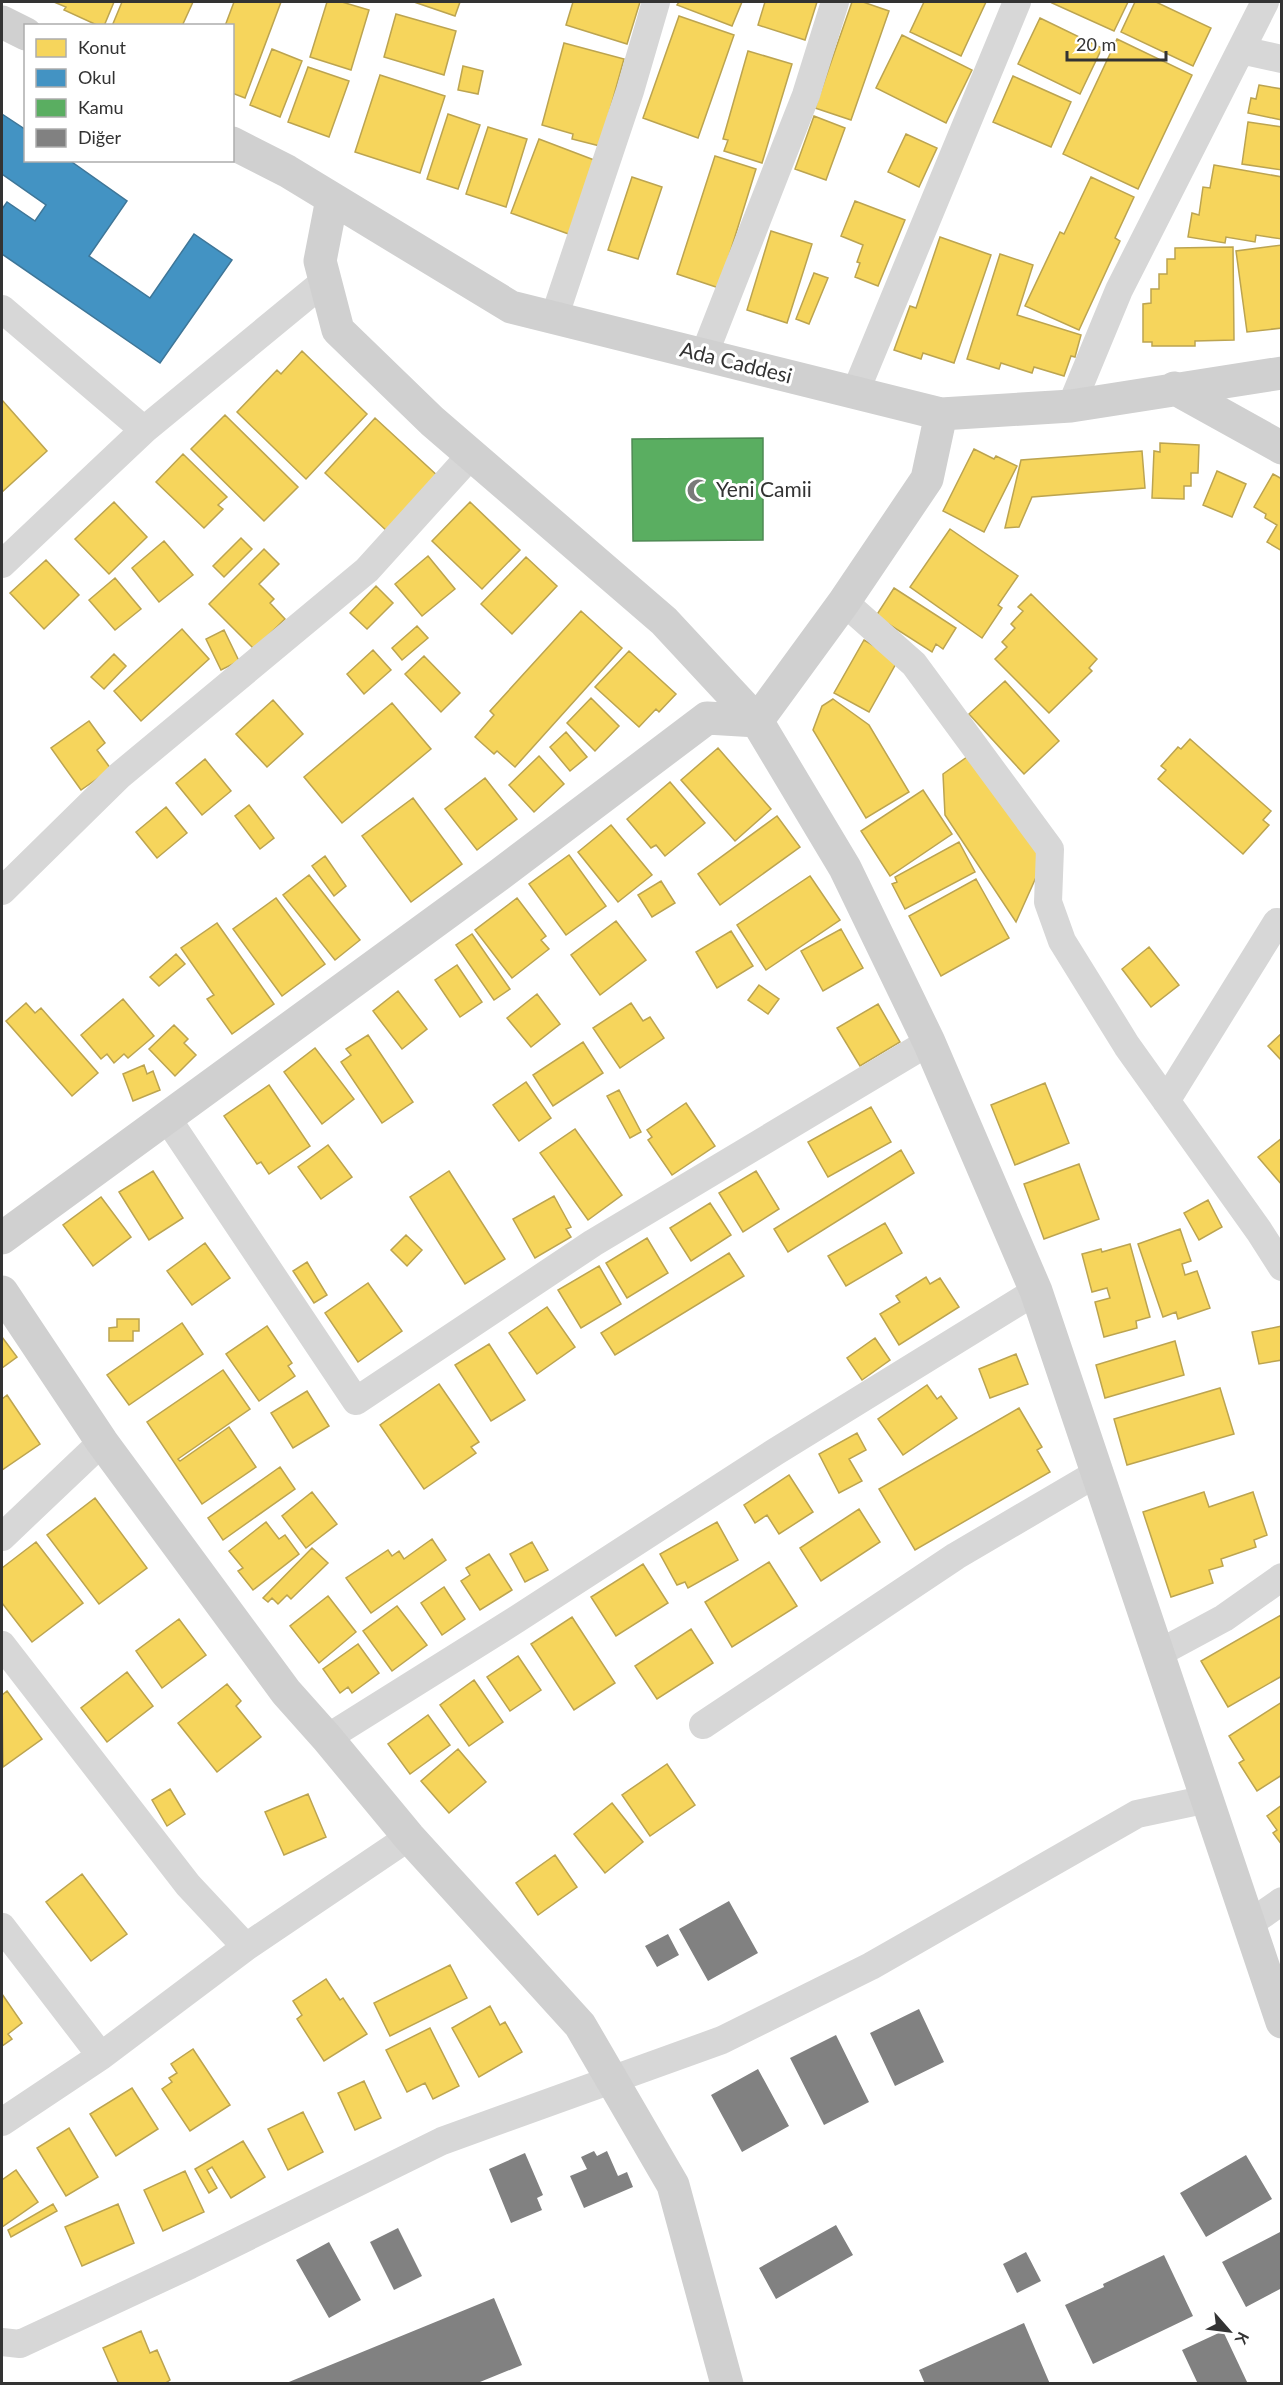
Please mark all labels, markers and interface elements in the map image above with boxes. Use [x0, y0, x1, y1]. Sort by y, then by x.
legend [24, 24, 234, 162]
scale bar [1067, 24, 1166, 62]
text: 20 m [1076, 33, 1116, 55]
text: Konut [78, 36, 127, 58]
text: Okul [78, 66, 116, 88]
text: Kamu [78, 96, 124, 118]
text: Diğer [78, 126, 122, 148]
street label: Ada Caddesi [678, 336, 795, 388]
place label: Yeni Camii [716, 476, 812, 501]
mosque icon: Yeni Camii [685, 477, 711, 503]
north arrow [1199, 2301, 1259, 2361]
text: K [1231, 2329, 1254, 2348]

